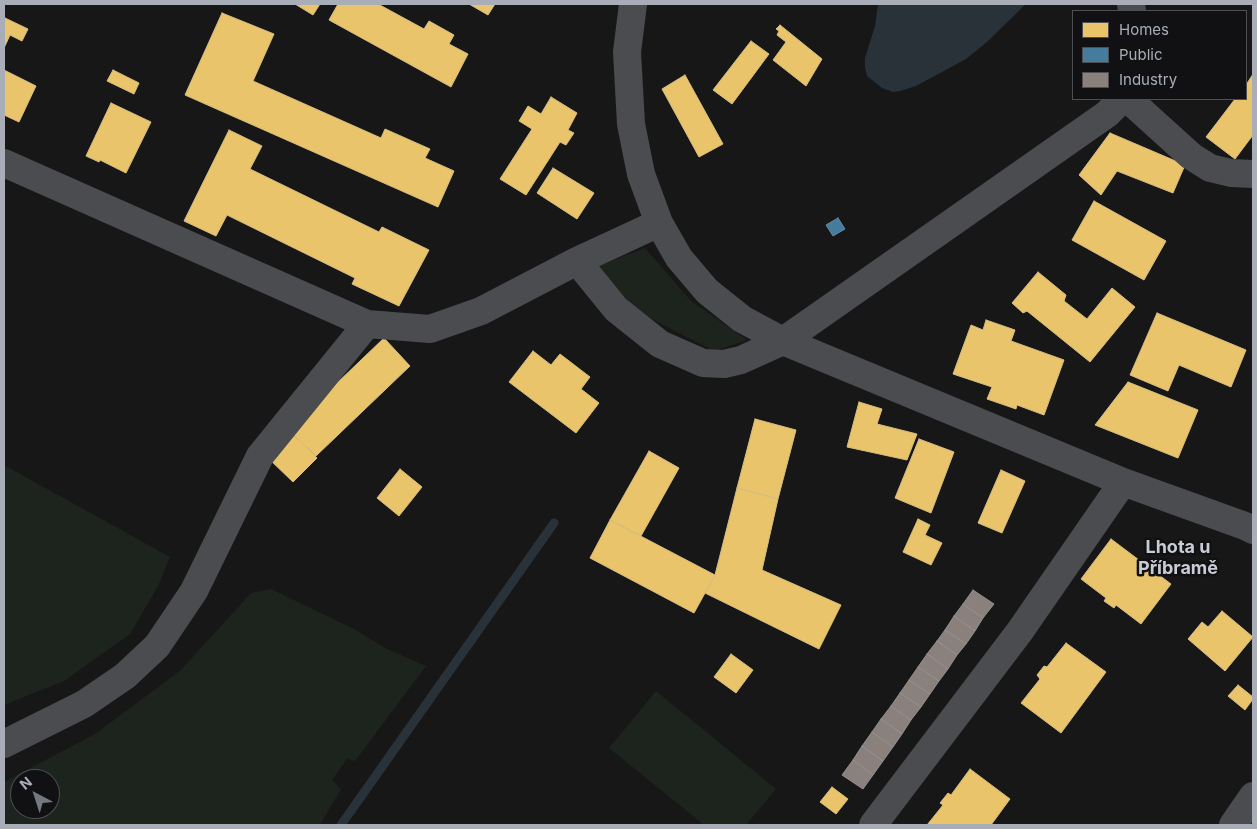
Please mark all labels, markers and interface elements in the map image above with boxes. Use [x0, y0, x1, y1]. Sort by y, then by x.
legend [1072, 10, 1247, 100]
text: Homes [1119, 20, 1169, 39]
text: Public [1119, 45, 1162, 64]
text: Industry [1119, 70, 1177, 89]
district label: Lhota u Příbramě [1138, 537, 1218, 580]
north arrow [10, 769, 60, 819]
text: N [16, 773, 35, 793]

